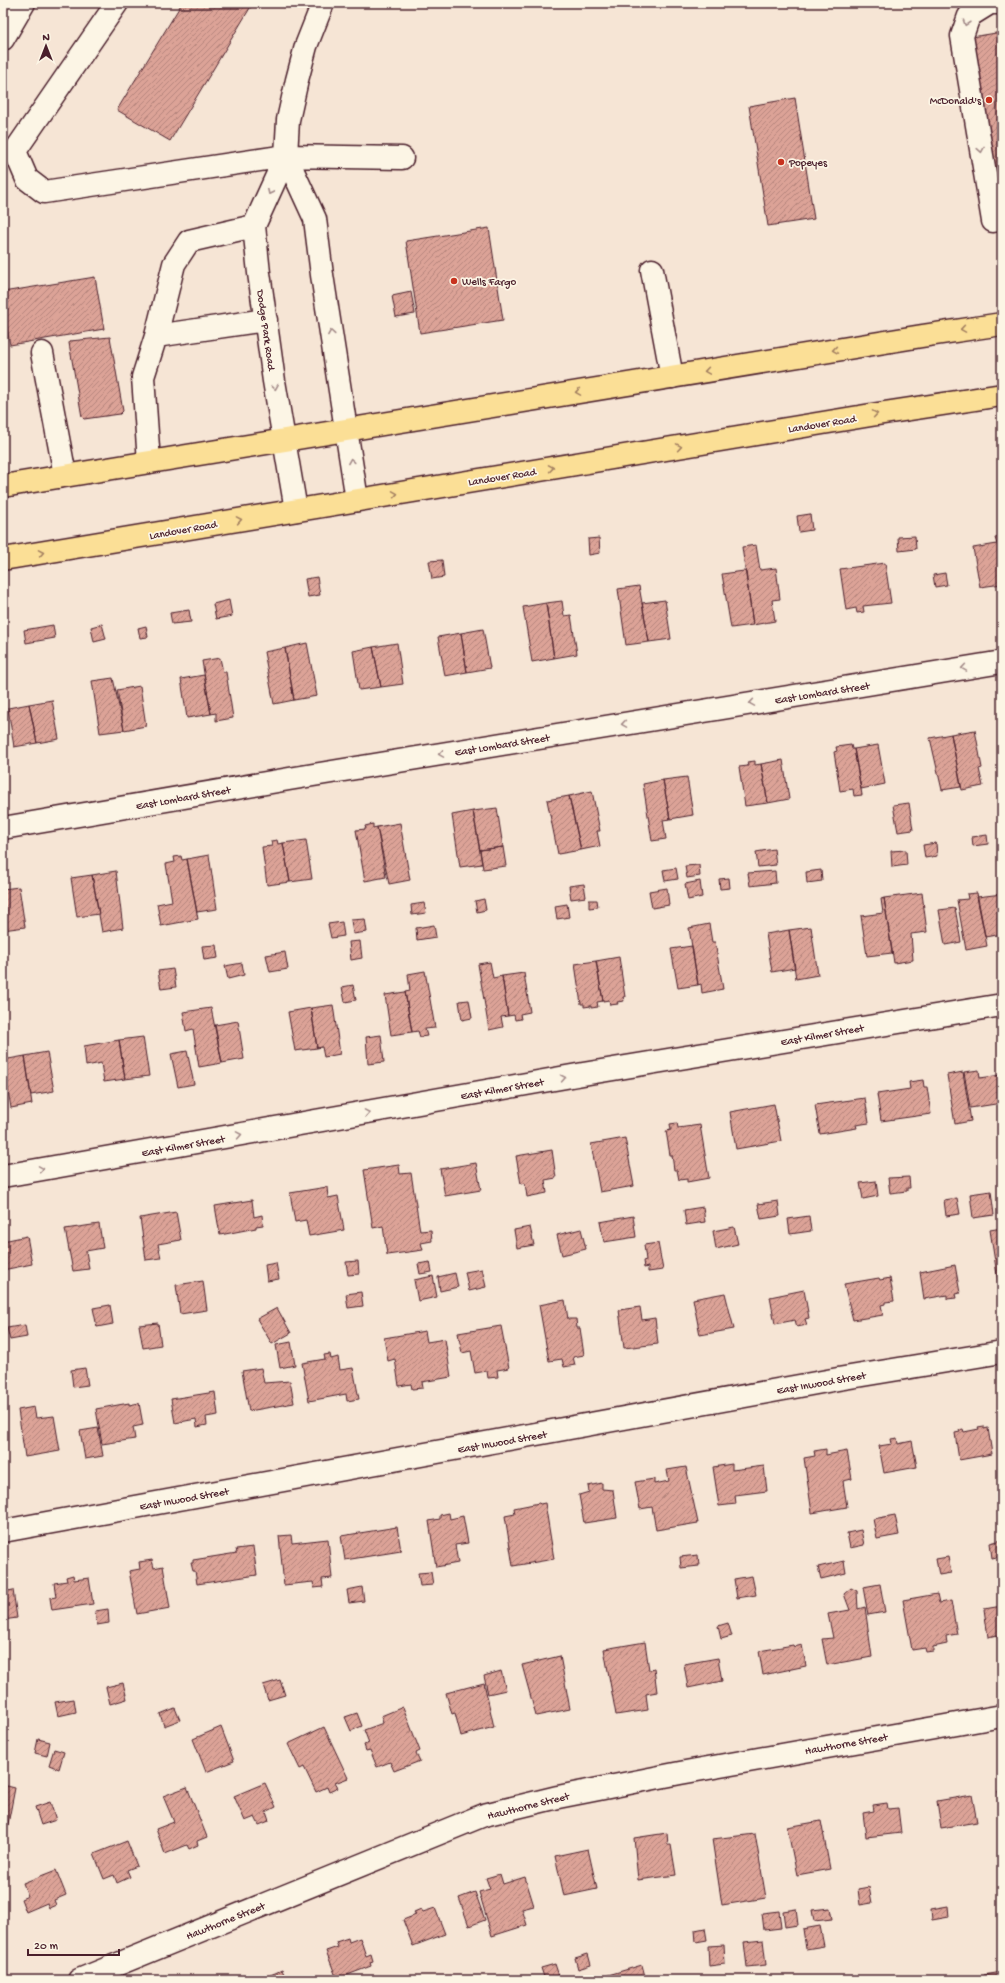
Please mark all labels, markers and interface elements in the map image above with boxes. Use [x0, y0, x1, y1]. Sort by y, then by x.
one-way arrow [963, 19, 971, 26]
north arrow [26, 26, 66, 66]
text: N [42, 32, 50, 44]
marker: McDonald's [984, 95, 994, 105]
place label: McDonald's [930, 96, 982, 108]
one-way arrow [976, 147, 985, 153]
marker: Popeyes [776, 157, 786, 167]
place label: Popeyes [788, 158, 828, 170]
one-way arrow [267, 187, 275, 195]
marker: Wells Fargo [449, 276, 459, 286]
place label: Wells Fargo [462, 277, 516, 289]
street label: Dodge Park Road [253, 288, 277, 373]
one-way arrow [960, 324, 966, 333]
one-way arrow [327, 330, 336, 336]
one-way arrow [832, 345, 838, 354]
one-way arrow [704, 366, 710, 375]
one-way arrow [270, 384, 279, 390]
one-way arrow [575, 387, 581, 396]
one-way arrow [872, 410, 878, 419]
street label: Landover Road [788, 413, 859, 436]
one-way arrow [676, 443, 682, 451]
one-way arrow [347, 458, 356, 464]
one-way arrow [548, 464, 554, 473]
street label: Landover Road [468, 466, 539, 489]
one-way arrow [392, 490, 398, 498]
one-way arrow [236, 516, 242, 524]
street label: Landover Road [149, 519, 220, 543]
one-way arrow [38, 549, 45, 558]
one-way arrow [960, 663, 967, 672]
street label: East Lombard Street [774, 680, 872, 707]
one-way arrow [749, 698, 756, 707]
one-way arrow [621, 719, 627, 728]
street label: East Lombard Street [454, 732, 552, 759]
one-way arrow [437, 749, 444, 758]
street label: East Lombard Street [135, 784, 233, 813]
street label: East Kilmer Street [780, 1022, 866, 1049]
one-way arrow [560, 1074, 567, 1082]
street label: East Kilmer Street [460, 1076, 546, 1103]
one-way arrow [363, 1109, 370, 1117]
one-way arrow [235, 1132, 242, 1140]
street label: East Kilmer Street [141, 1133, 227, 1160]
one-way arrow [38, 1165, 45, 1174]
street label: East Inwood Street [776, 1370, 868, 1398]
street label: East Inwood Street [457, 1429, 549, 1457]
street label: East Inwood Street [139, 1486, 231, 1514]
street label: Hawthorne Street [804, 1732, 890, 1758]
street label: Hawthorne Street [486, 1791, 572, 1823]
street label: Hawthorne Street [185, 1900, 268, 1943]
scale bar [28, 1931, 119, 1957]
text: 20 m [34, 1940, 59, 1954]

